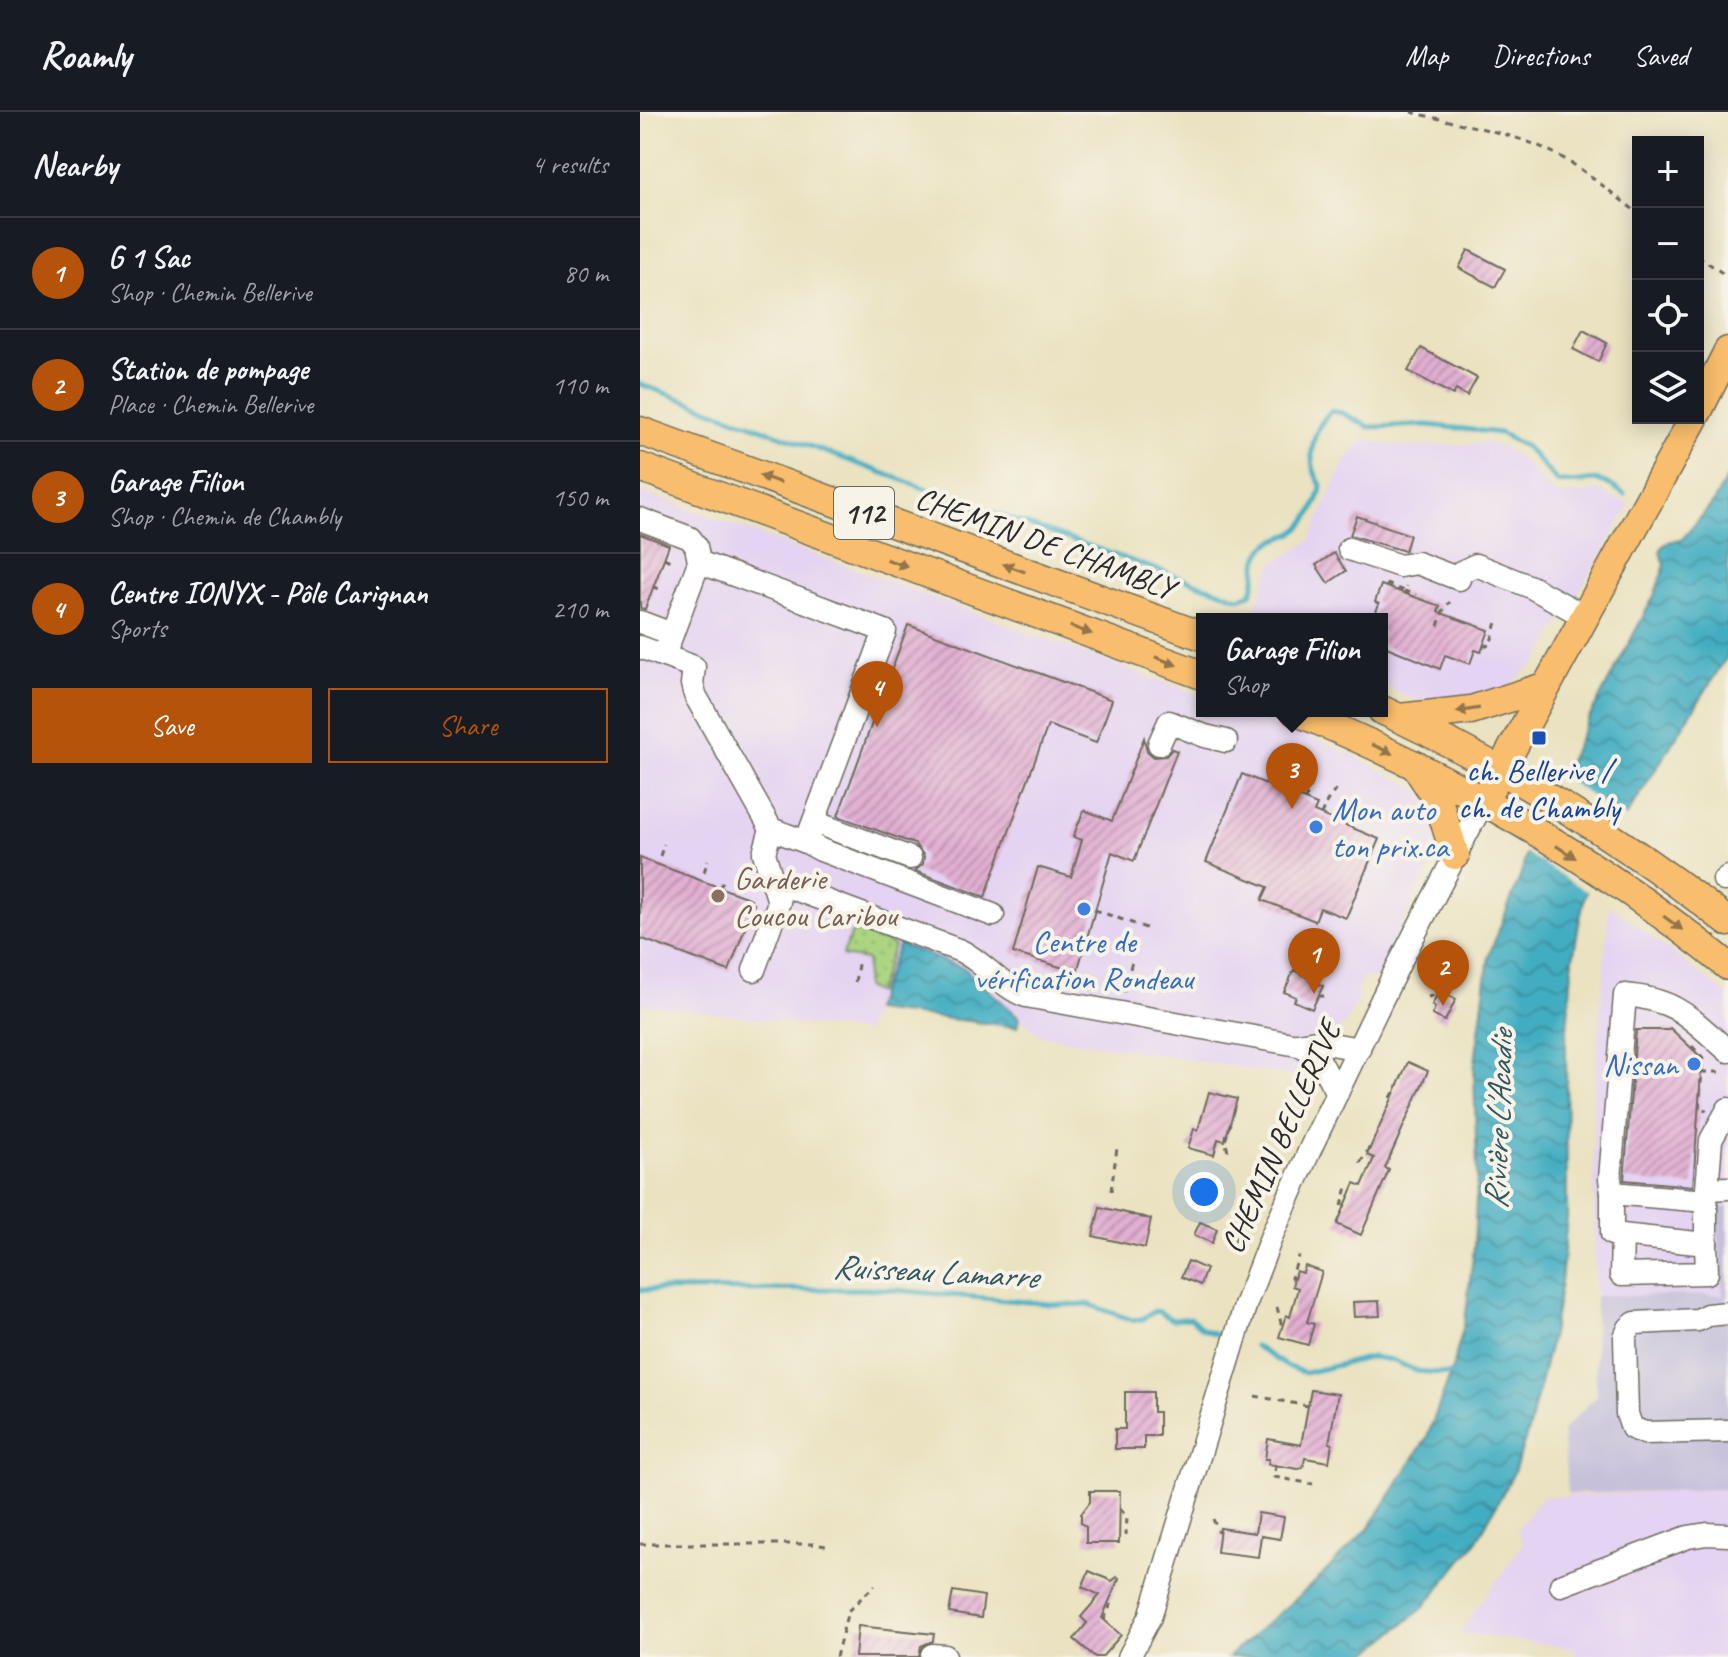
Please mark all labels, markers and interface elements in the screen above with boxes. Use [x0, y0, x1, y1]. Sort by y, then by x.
text: Roamly [40, 32, 131, 79]
text: Map [1405, 38, 1448, 73]
text: Directions [1492, 38, 1590, 73]
text: Saved [1634, 38, 1688, 73]
map controls [1632, 136, 1704, 424]
button: + [1632, 136, 1704, 208]
text: Nearby [32, 143, 118, 186]
text: 4 results [532, 148, 608, 181]
button: − [1632, 208, 1704, 280]
text: G 1 Sac [108, 238, 190, 276]
text: 1 [52, 257, 64, 290]
text: 80 m [564, 257, 608, 290]
text: Shop · Chemin Bellerive [108, 276, 312, 309]
button: locate [1632, 280, 1704, 352]
text: Station de pompage [108, 350, 308, 388]
button: layers [1632, 352, 1704, 424]
text: 2 [52, 369, 64, 402]
text: 110 m [552, 369, 608, 402]
text: Place · Chemin Bellerive [108, 388, 313, 421]
text: Garage Filion [108, 462, 244, 500]
one-way arrow [758, 472, 782, 485]
street label: CHEMIN DE CHAMBLY [910, 477, 1185, 611]
text: 3 [52, 481, 64, 514]
text: 150 m [552, 481, 608, 514]
road number: 112 [834, 487, 894, 539]
text: Shop · Chemin de Chambly [108, 500, 341, 533]
one-way arrow [885, 557, 909, 569]
one-way arrow [1002, 561, 1026, 574]
text: Centre IONYX - Pôle Carignan [108, 574, 428, 612]
text: 4 [52, 593, 64, 626]
text: 210 m [552, 593, 608, 626]
text: Sports [108, 612, 166, 645]
popup [1196, 613, 1388, 717]
one-way arrow [1069, 624, 1093, 637]
text: Garage Filion [1224, 630, 1360, 668]
one-way arrow [1154, 655, 1178, 668]
pin: 4 [851, 661, 903, 727]
text: Shop [1224, 668, 1268, 701]
button: Save [32, 688, 312, 763]
button: Share [328, 688, 608, 763]
one-way arrow [1455, 704, 1480, 717]
marker: ch. Bellerive / ch. de Chambly [1530, 729, 1548, 747]
one-way arrow [1371, 742, 1394, 756]
pin: 3 [1266, 743, 1318, 809]
place label: ch. Bellerive / ch. de Chambly [1458, 750, 1623, 828]
place label: Mon auto ton prix.ca [1332, 789, 1450, 867]
marker: Mon auto ton prix.ca [1307, 818, 1325, 836]
one-way arrow [1555, 845, 1577, 859]
place label: Garderie Coucou Caribou [734, 858, 899, 936]
marker: Garderie Coucou Caribou [709, 887, 727, 905]
marker: Centre de vérification Rondeau [1075, 900, 1093, 918]
one-way arrow [1663, 915, 1684, 931]
place label: Centre de vérification Rondeau [975, 921, 1196, 999]
pin: 1 [1288, 928, 1340, 994]
pin: 2 [1417, 940, 1469, 1006]
street label: CHEMIN BELLERIVE [1211, 1010, 1352, 1260]
water label: Rivière L'Acadie [1473, 1025, 1523, 1210]
place label: Nissan [1603, 1044, 1680, 1085]
marker: Nissan [1685, 1055, 1703, 1073]
your location [1184, 1172, 1224, 1212]
water label: Ruisseau Lamarre [832, 1244, 1043, 1298]

